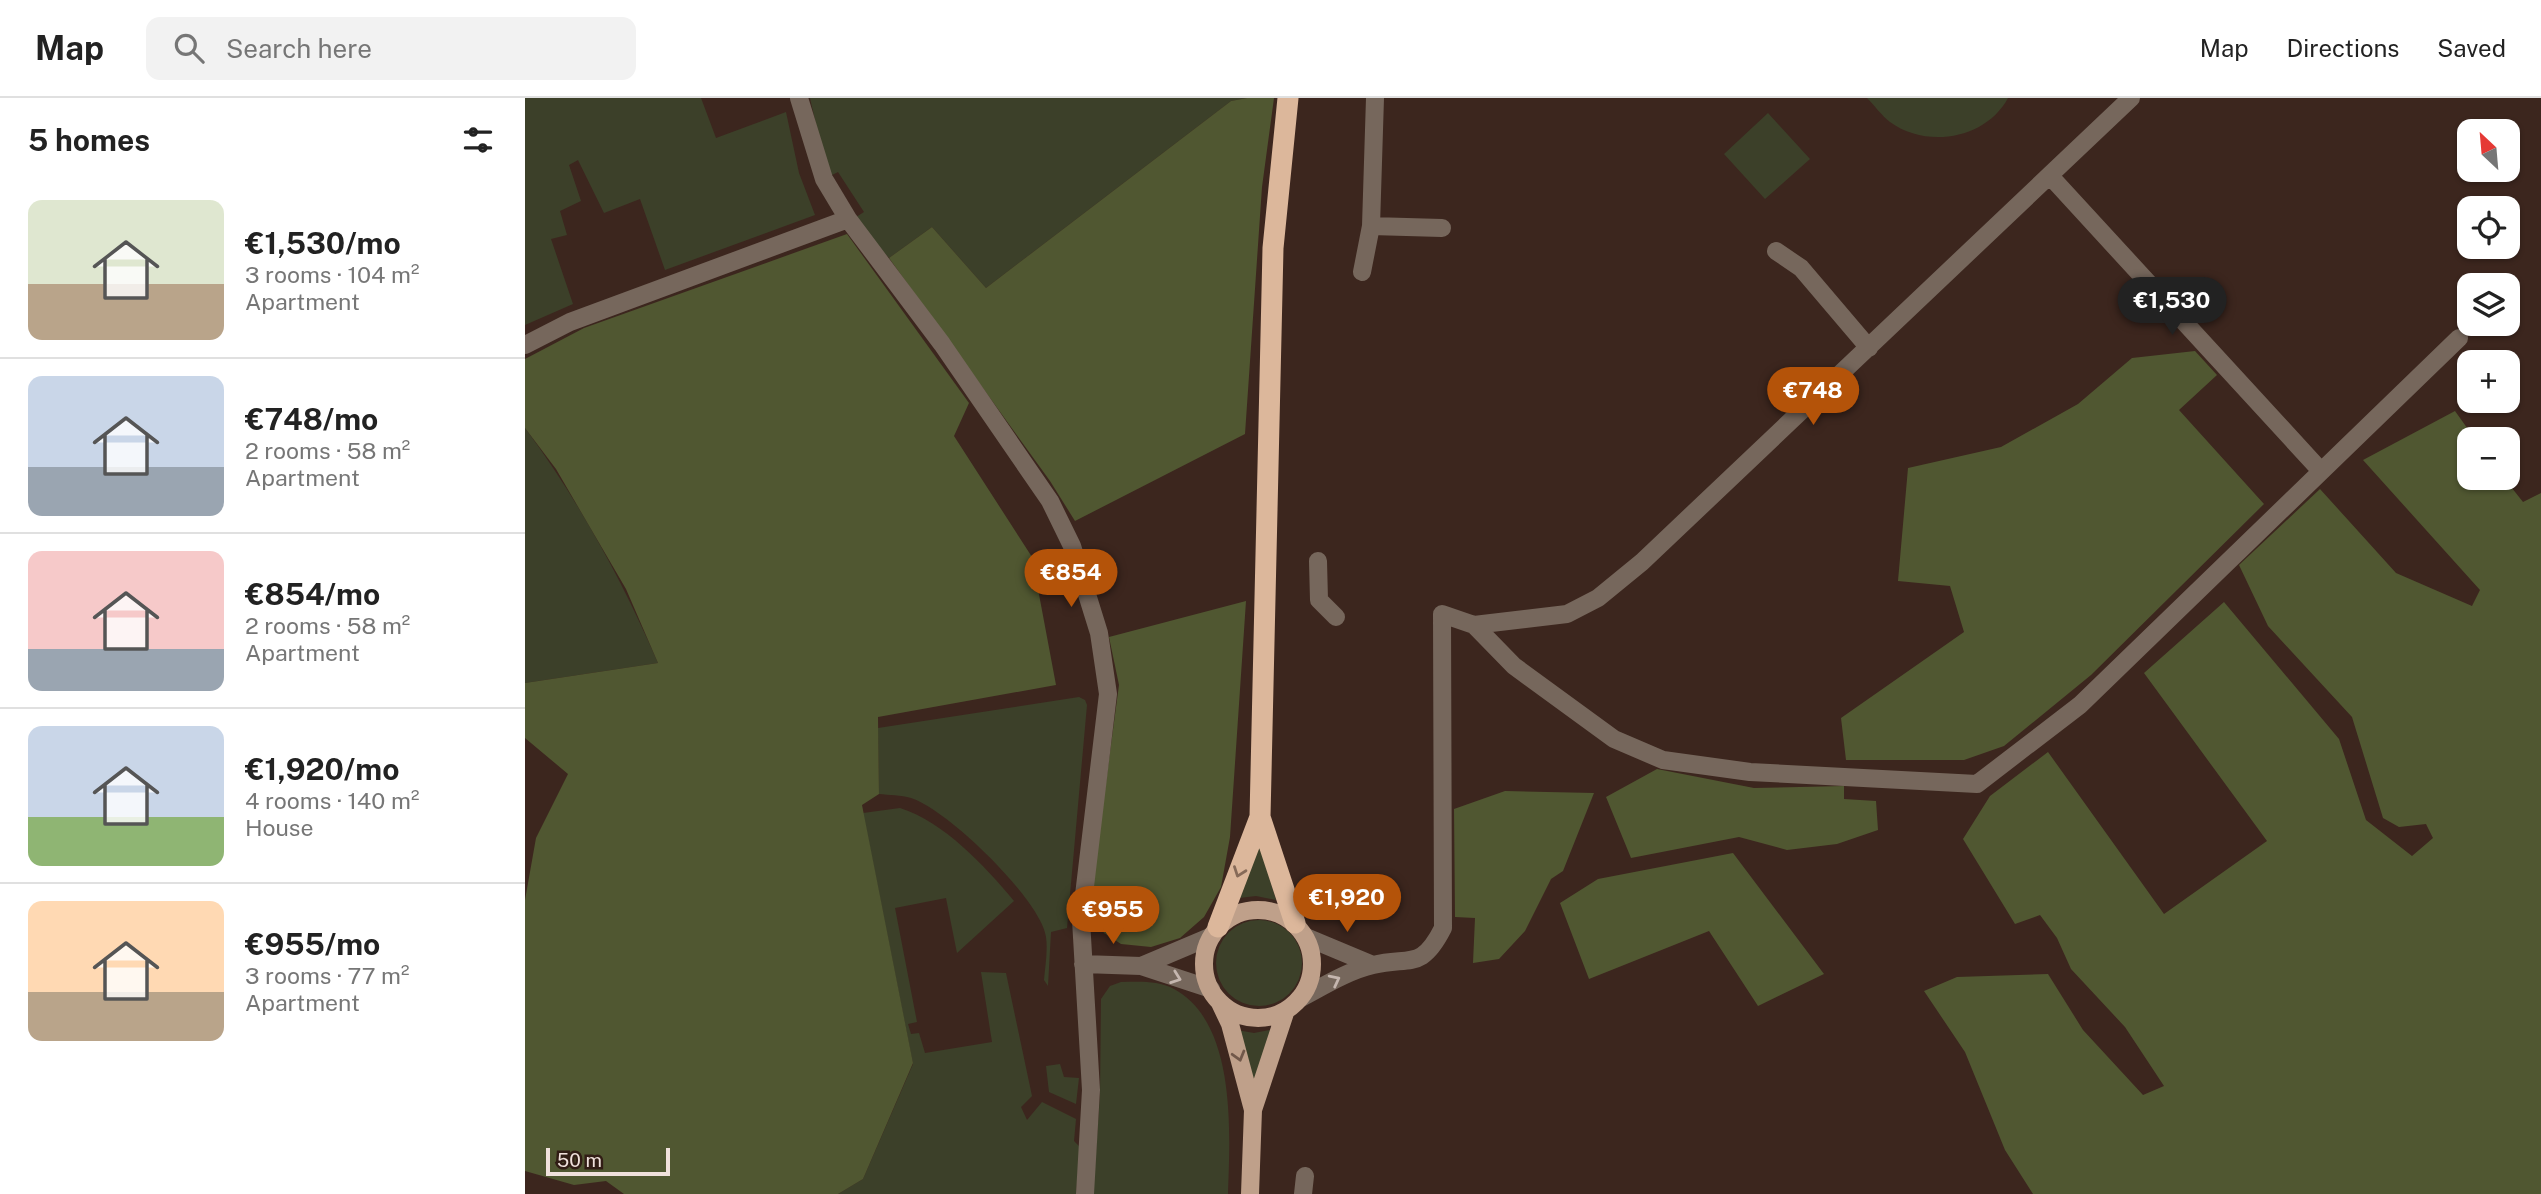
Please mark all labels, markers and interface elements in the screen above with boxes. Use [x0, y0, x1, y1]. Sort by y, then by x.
search box [146, 17, 636, 80]
text: Map [35, 29, 104, 67]
icon: search [170, 29, 208, 67]
text: Search here [226, 33, 372, 64]
text: Map [2200, 34, 2249, 62]
text: Directions [2287, 34, 2399, 62]
text: Saved [2437, 34, 2506, 62]
north arrow [2457, 119, 2520, 182]
map controls [2457, 119, 2520, 490]
icon: filters [459, 121, 497, 159]
text: 5 homes [28, 122, 150, 158]
button: locate [2457, 196, 2520, 259]
text: €1,530/mo [245, 225, 401, 261]
icon: home [84, 228, 168, 312]
text: 3 rooms · 104 m² [245, 261, 419, 288]
button: layers [2457, 273, 2520, 336]
pin: €1,530 [2115, 278, 2229, 337]
text: €1,530 [2134, 286, 2210, 313]
text: Apartment [245, 288, 360, 315]
button: + [2457, 350, 2520, 413]
pin: €748 [1772, 368, 1854, 427]
text: €748 [1783, 376, 1843, 403]
text: €748/mo [245, 401, 378, 437]
icon: home [84, 404, 168, 488]
button: − [2457, 427, 2520, 490]
text: 2 rooms · 58 m² [245, 437, 410, 464]
text: Apartment [245, 464, 360, 491]
pin: €854 [1030, 550, 1112, 609]
text: €854 [1040, 558, 1102, 585]
text: €854/mo [245, 576, 380, 612]
icon: home [84, 579, 168, 663]
text: 2 rooms · 58 m² [245, 612, 410, 639]
text: Apartment [245, 639, 360, 666]
text: €1,920/mo [245, 751, 399, 787]
icon: home [84, 754, 168, 838]
text: 4 rooms · 140 m² [245, 787, 419, 814]
text: House [245, 814, 313, 841]
one-way arrow [1234, 866, 1248, 878]
pin: €1,920 [1290, 874, 1404, 934]
text: €1,920 [1309, 883, 1385, 910]
pin: €955 [1072, 886, 1154, 946]
text: €955 [1082, 895, 1144, 922]
text: €955/mo [245, 926, 380, 962]
icon: home [84, 929, 168, 1013]
text: 3 rooms · 77 m² [245, 962, 409, 989]
one-way arrow [1169, 970, 1181, 984]
one-way arrow [1328, 975, 1340, 989]
text: Apartment [245, 989, 360, 1016]
one-way arrow [1230, 1049, 1245, 1061]
scale bar [546, 1145, 670, 1177]
text: 50 m [557, 1149, 602, 1171]

